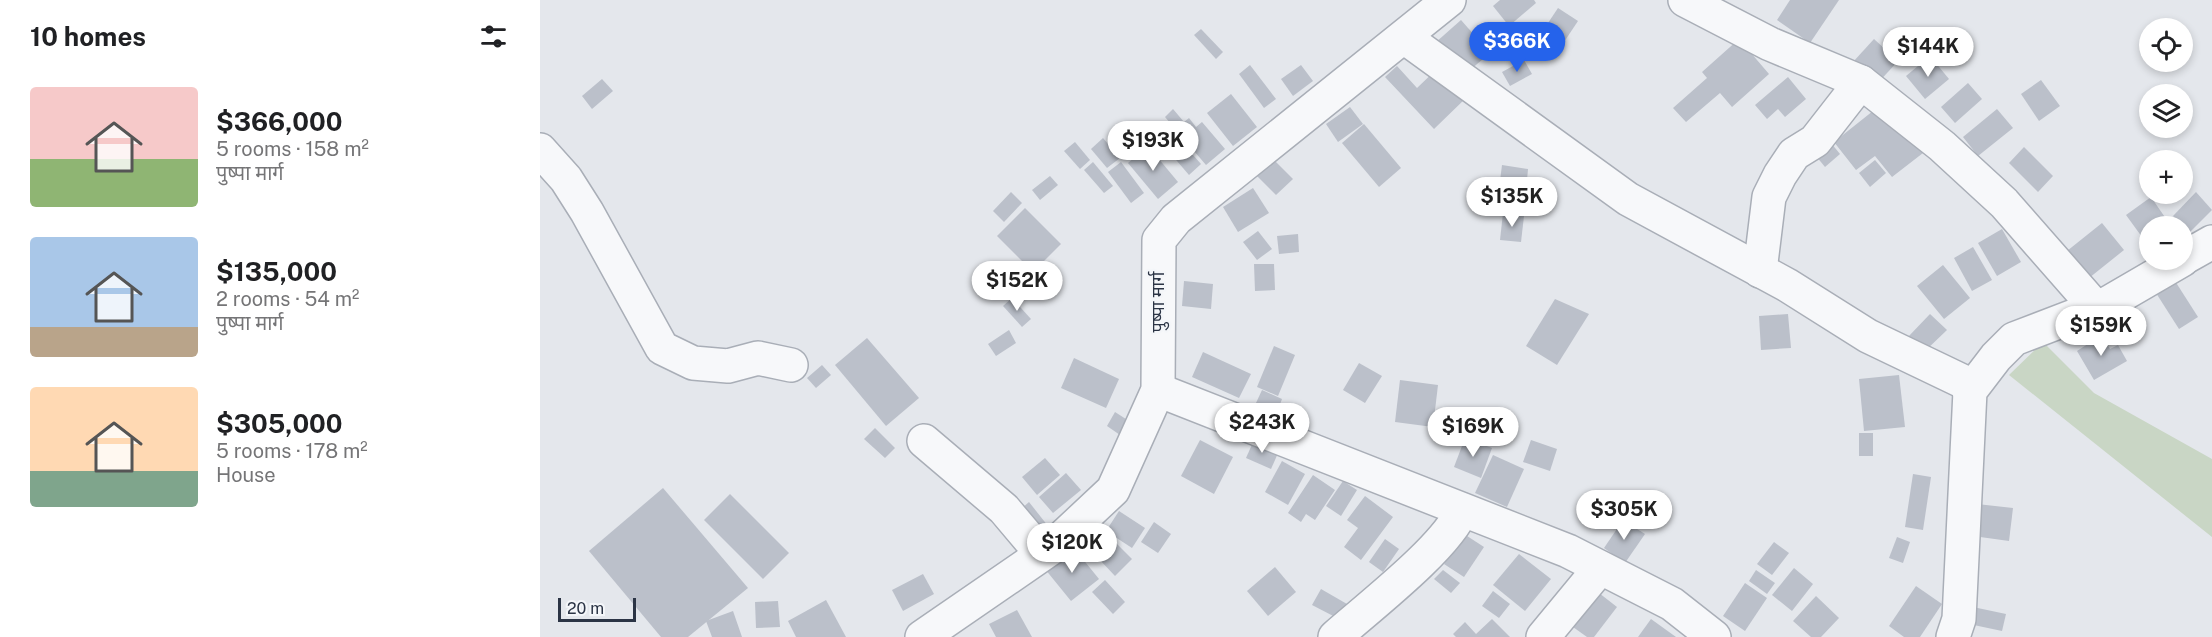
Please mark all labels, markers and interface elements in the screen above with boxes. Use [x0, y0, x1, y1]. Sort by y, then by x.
map controls [2139, 18, 2193, 270]
button: locate [2139, 18, 2193, 72]
icon: filters [477, 20, 510, 53]
text: 10 homes [30, 21, 146, 52]
pin: $366K [1475, 22, 1559, 73]
pin: $144K [1886, 27, 1970, 78]
text: $366K [1483, 29, 1551, 53]
text: $144K [1897, 34, 1959, 58]
button: layers [2139, 84, 2193, 138]
text: $366,000 [216, 106, 342, 137]
icon: home [78, 111, 150, 183]
pin: $193K [1111, 121, 1195, 172]
text: $193K [1122, 128, 1184, 152]
text: 5 rooms · 158 m² [216, 137, 369, 161]
button: + [2139, 150, 2193, 204]
text: पुष्पा मार्ग [216, 161, 284, 185]
pin: $135K [1470, 177, 1554, 228]
text: $135K [1480, 184, 1544, 208]
button: − [2139, 216, 2193, 270]
text: $135,000 [216, 256, 337, 287]
icon: home [78, 261, 150, 333]
pin: $152K [975, 261, 1059, 312]
text: $152K [986, 268, 1048, 292]
street label: पुष्पा मार्ग [1147, 271, 1170, 332]
text: 2 rooms · 54 m² [216, 287, 359, 311]
pin: $159K [2059, 306, 2143, 357]
text: पुष्पा मार्ग [216, 311, 284, 335]
text: $159K [2069, 313, 2133, 337]
pin: $243K [1220, 403, 1304, 454]
pin: $169K [1431, 407, 1515, 458]
text: $305,000 [216, 408, 343, 439]
text: $243K [1228, 410, 1296, 434]
icon: home [78, 411, 150, 483]
text: $169K [1442, 414, 1504, 438]
text: 5 rooms · 178 m² [216, 439, 368, 463]
text: House [216, 463, 276, 487]
pin: $305K [1582, 490, 1666, 541]
text: $305K [1590, 497, 1658, 521]
pin: $120K [1030, 523, 1114, 574]
text: $120K [1041, 530, 1103, 554]
scale bar [558, 595, 636, 622]
text: 20 m [567, 599, 604, 618]

